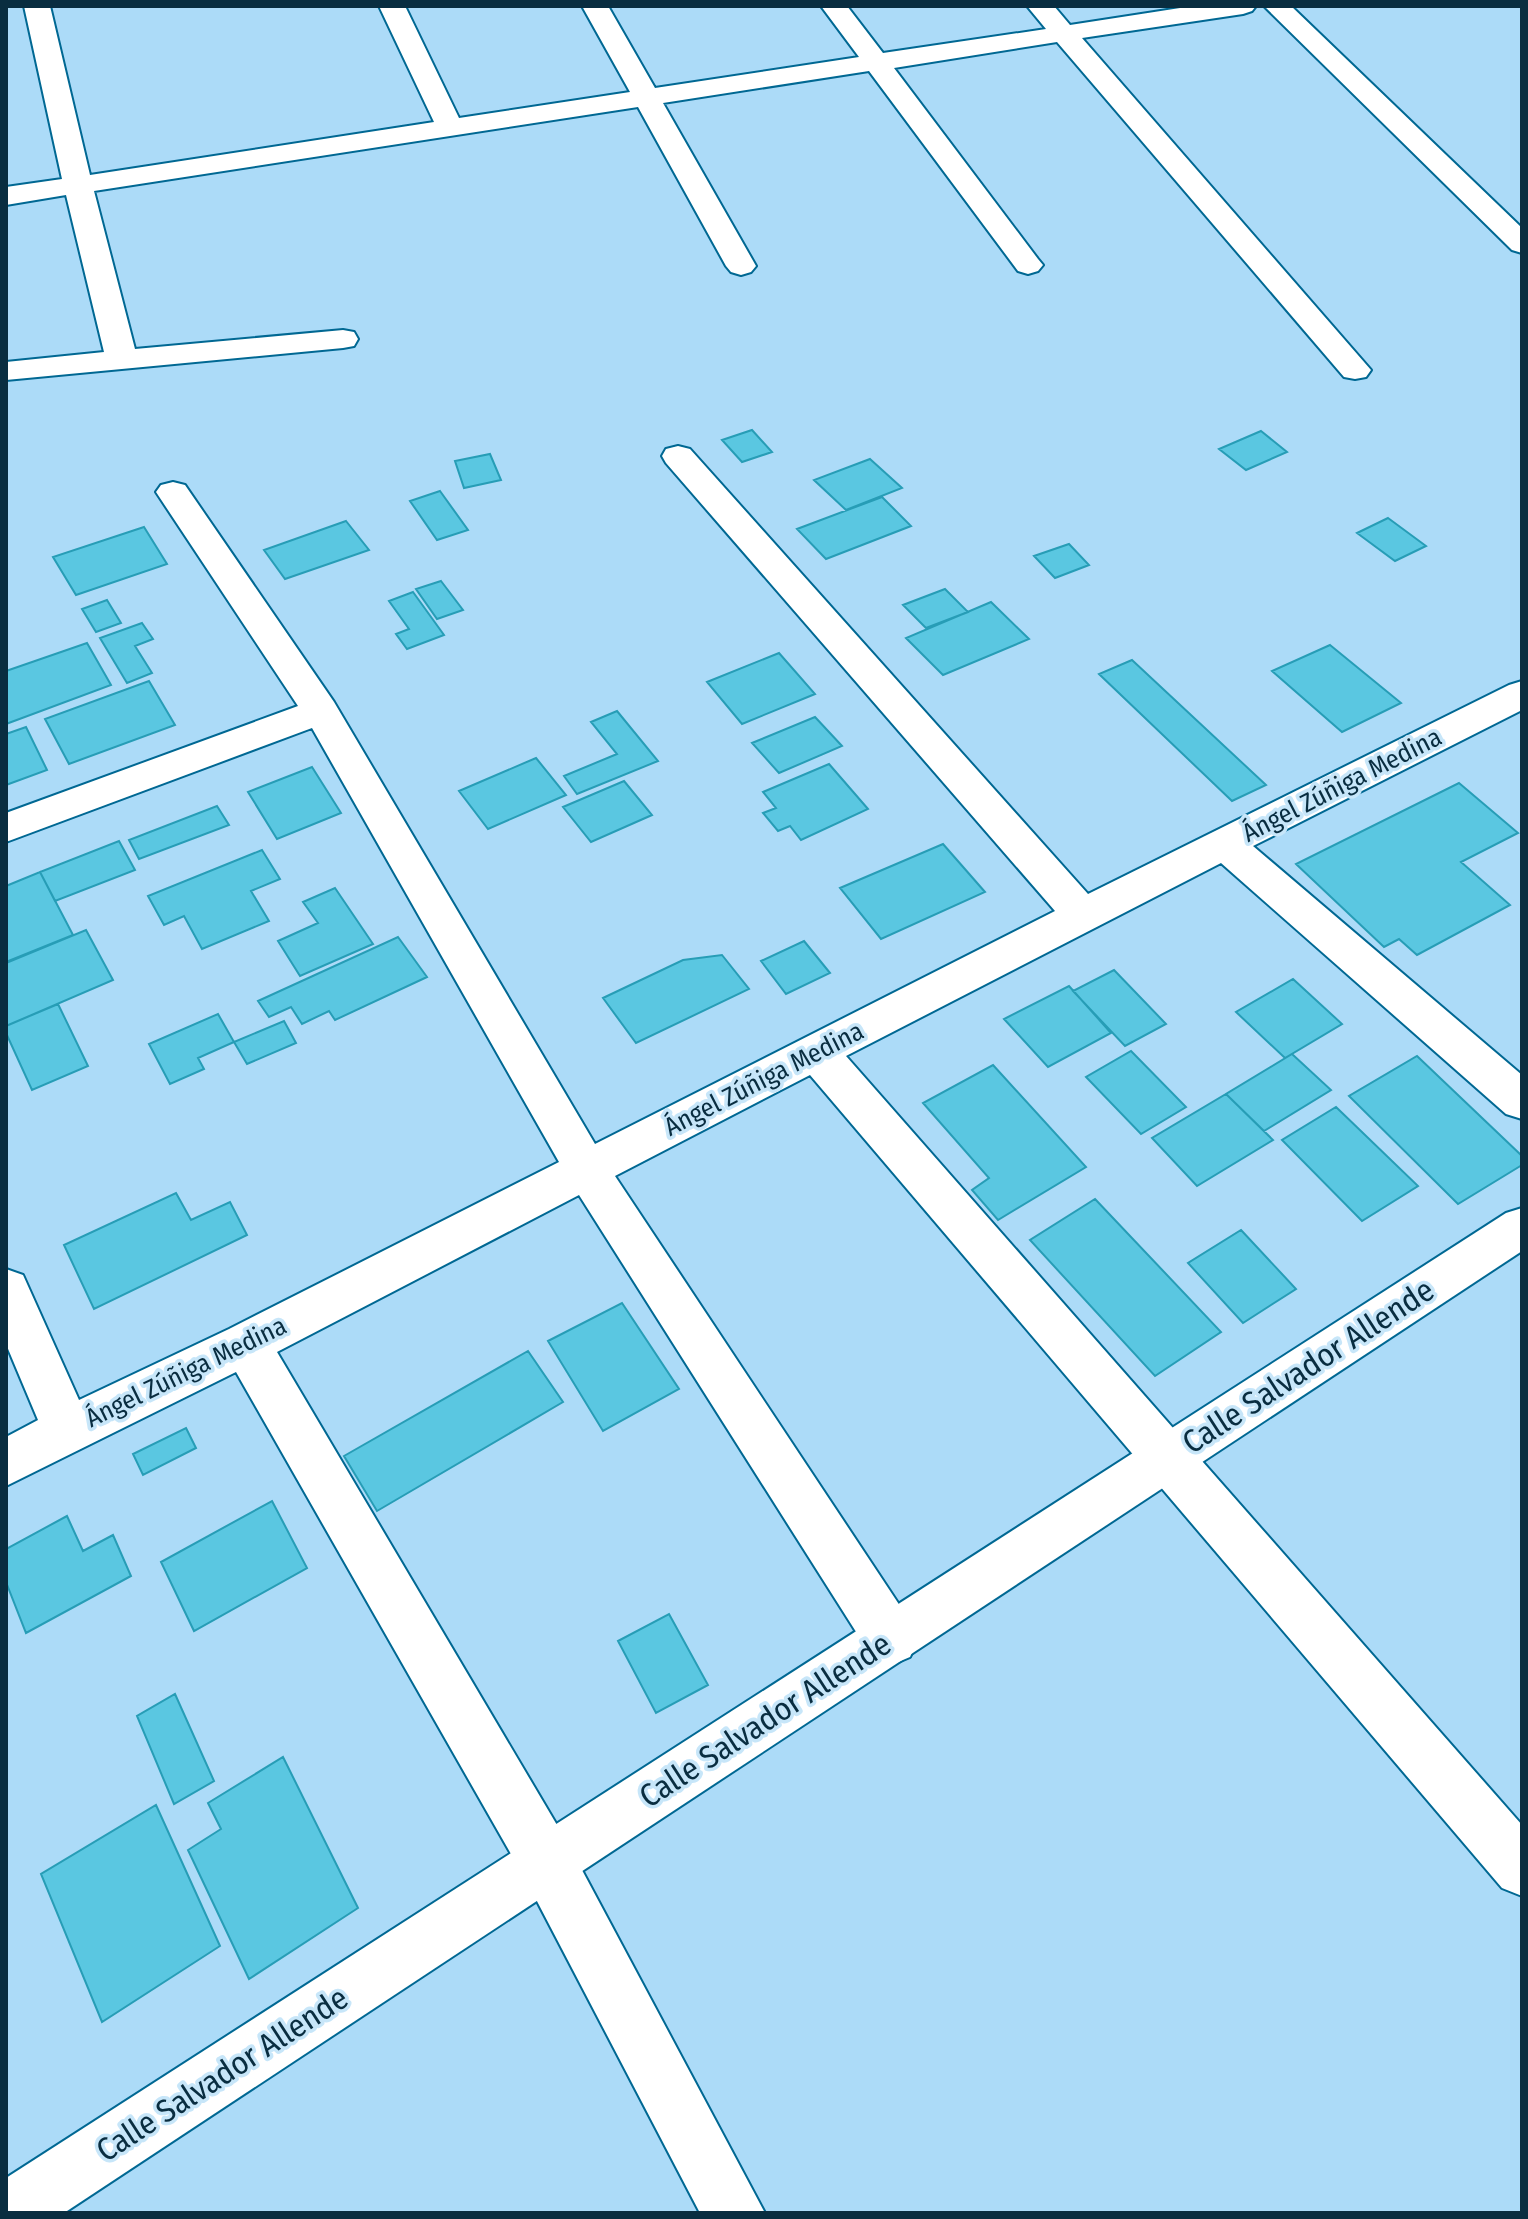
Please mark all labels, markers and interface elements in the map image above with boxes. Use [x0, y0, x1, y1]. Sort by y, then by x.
street label: Ángel Zúñiga Medina [1237, 721, 1447, 849]
street label: Ángel Zúñiga Medina [659, 1015, 869, 1143]
street label: Calle Salvador Allende [1175, 1271, 1441, 1461]
street label: Ángel Zúñiga Medina [81, 1310, 291, 1434]
street label: Calle Salvador Allende [632, 1625, 898, 1815]
street label: Calle Salvador Allende [89, 1979, 355, 2169]

